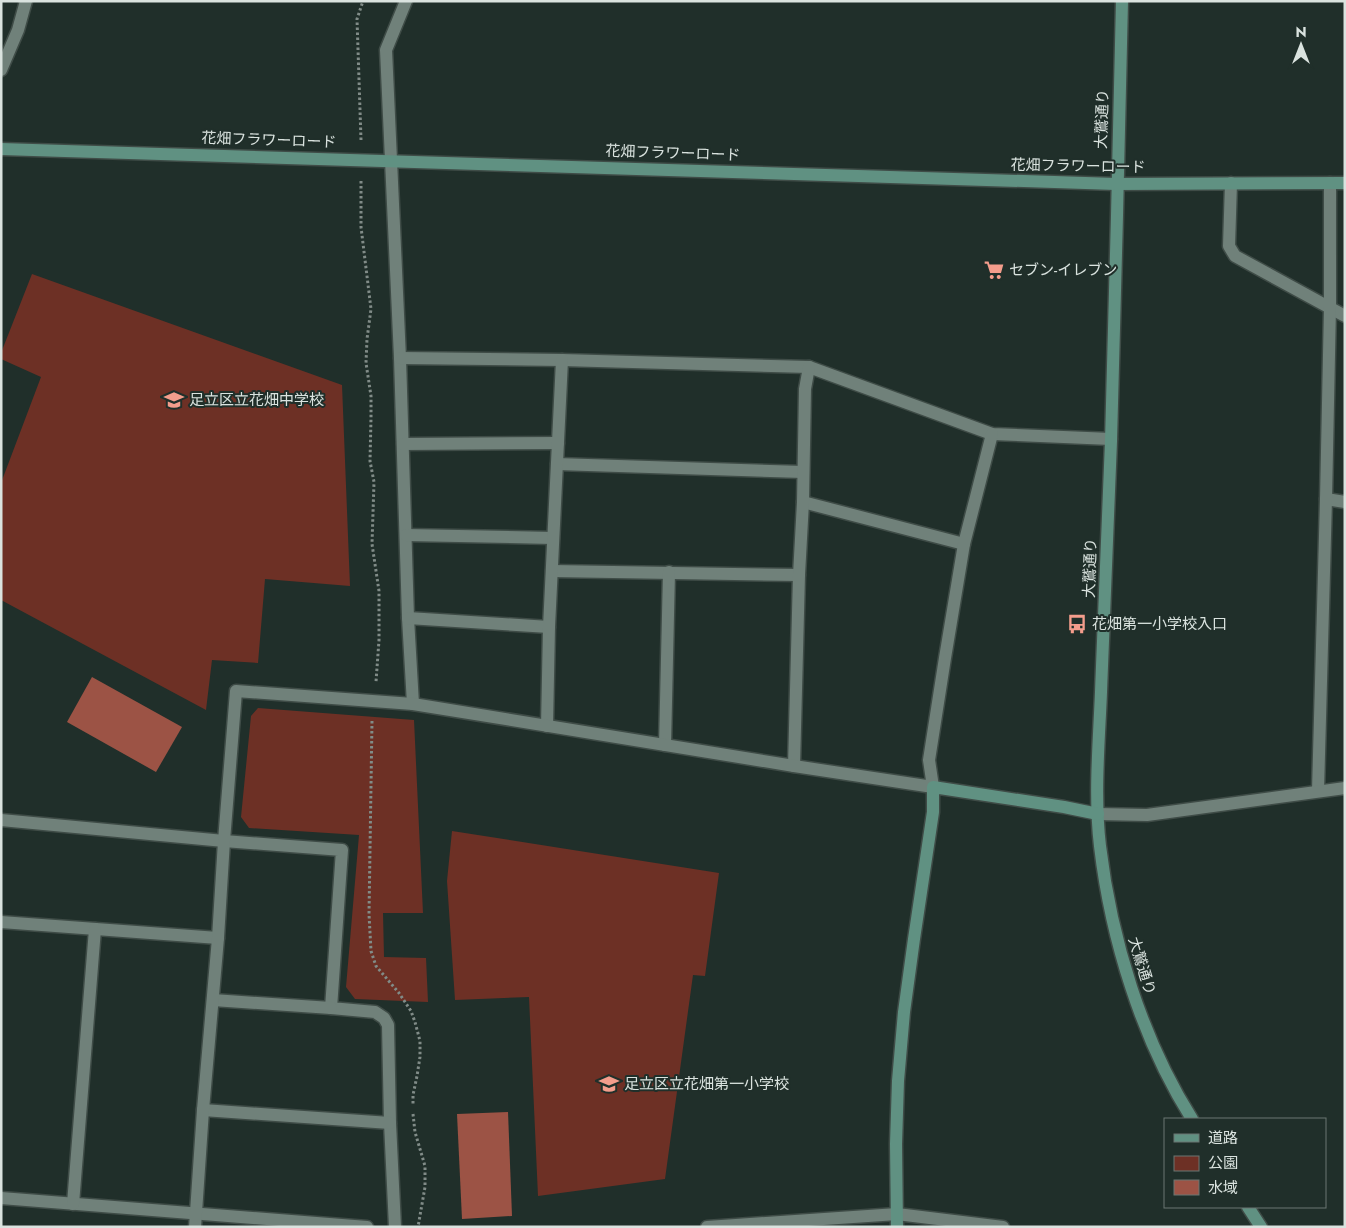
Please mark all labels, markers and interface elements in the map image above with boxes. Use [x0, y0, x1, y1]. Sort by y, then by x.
north arrow [1276, 20, 1326, 70]
text: N [1295, 22, 1307, 42]
street label: 大鷲通り [1090, 89, 1114, 149]
street label: 花畑フラワーロード [201, 127, 337, 153]
street label: 花畑フラワーロード [605, 140, 741, 166]
street label: 花畑フラワーロード [1010, 154, 1146, 178]
supermarket icon: セブン-イレブン [983, 259, 1005, 281]
place label: セブン-イレブン [1009, 259, 1117, 281]
school or university icon: 足立区立花畑中学校 [163, 389, 185, 411]
place label: 足立区立花畑中学校 [189, 389, 324, 411]
street label: 大鷲通り [1078, 538, 1102, 598]
bus stop icon: 花畑第一小学校入口 [1066, 613, 1088, 635]
place label: 花畑第一小学校入口 [1092, 613, 1227, 635]
street label: 大鷲通り [1123, 934, 1161, 998]
school or university icon: 足立区立花畑第一小学校 [598, 1073, 620, 1095]
place label: 足立区立花畑第一小学校 [624, 1073, 789, 1095]
legend [1164, 1118, 1326, 1208]
text: 道路 [1208, 1127, 1238, 1149]
text: 公園 [1208, 1152, 1238, 1174]
text: 水域 [1208, 1177, 1238, 1199]

